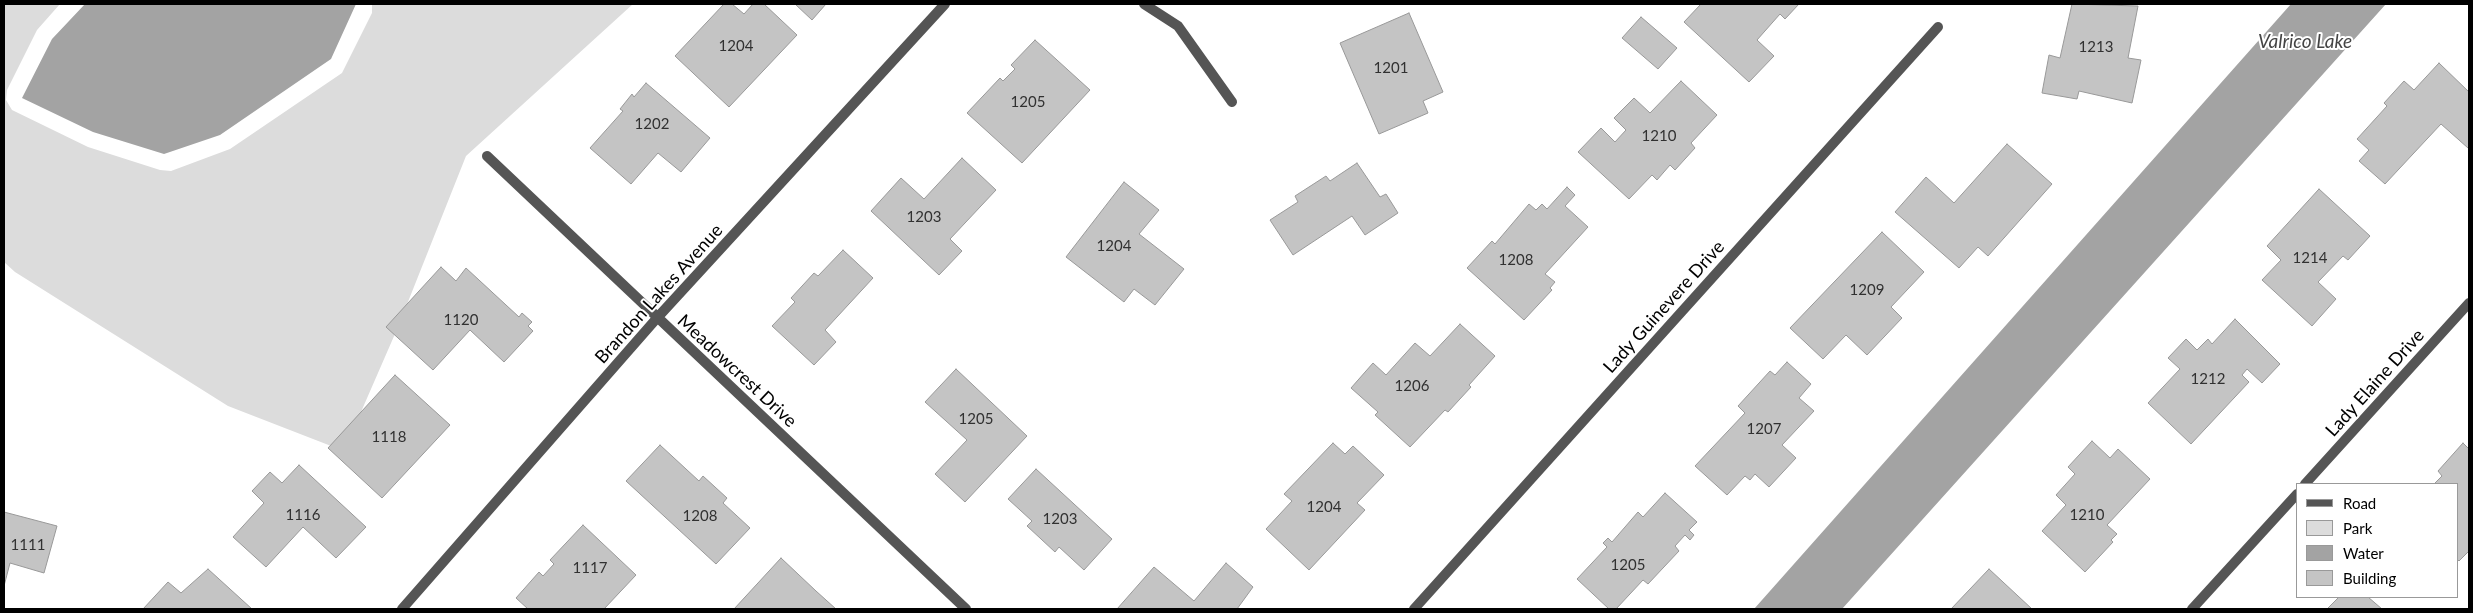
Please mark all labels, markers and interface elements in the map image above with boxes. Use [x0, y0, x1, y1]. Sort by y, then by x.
water label: Valrico Lake [2258, 31, 2352, 53]
house number: 1204 [719, 37, 753, 55]
house number: 1213 [2079, 38, 2113, 56]
house number: 1201 [1374, 59, 1408, 77]
house number: 1205 [1011, 93, 1045, 111]
house number: 1202 [635, 115, 669, 133]
house number: 1210 [1642, 127, 1676, 145]
house number: 1203 [907, 208, 941, 226]
street label: Brandon Lakes Avenue [591, 220, 727, 368]
street label: Lady Guinevere Drive [1599, 236, 1729, 378]
house number: 1204 [1097, 237, 1131, 255]
house number: 1214 [2293, 249, 2327, 267]
house number: 1208 [1499, 251, 1533, 269]
house number: 1209 [1850, 281, 1884, 299]
street label: Meadowcrest Drive [673, 310, 801, 432]
house number: 1120 [444, 311, 478, 329]
street label: Lady Elaine Drive [2321, 325, 2429, 441]
house number: 1212 [2191, 370, 2225, 388]
house number: 1206 [1395, 377, 1429, 395]
house number: 1205 [959, 410, 993, 428]
house number: 1207 [1747, 420, 1781, 438]
house number: 1118 [372, 428, 406, 446]
legend [2296, 483, 2458, 598]
text: Road [2343, 494, 2376, 512]
house number: 1204 [1307, 498, 1341, 516]
house number: 1116 [286, 506, 320, 524]
house number: 1210 [2070, 506, 2104, 524]
house number: 1208 [683, 507, 717, 525]
house number: 1203 [1043, 510, 1077, 528]
text: Park [2343, 519, 2372, 537]
house number: 1111 [11, 536, 45, 554]
text: Water [2343, 544, 2384, 562]
house number: 1205 [1611, 556, 1645, 574]
house number: 1117 [573, 559, 607, 577]
text: Building [2343, 569, 2396, 587]

